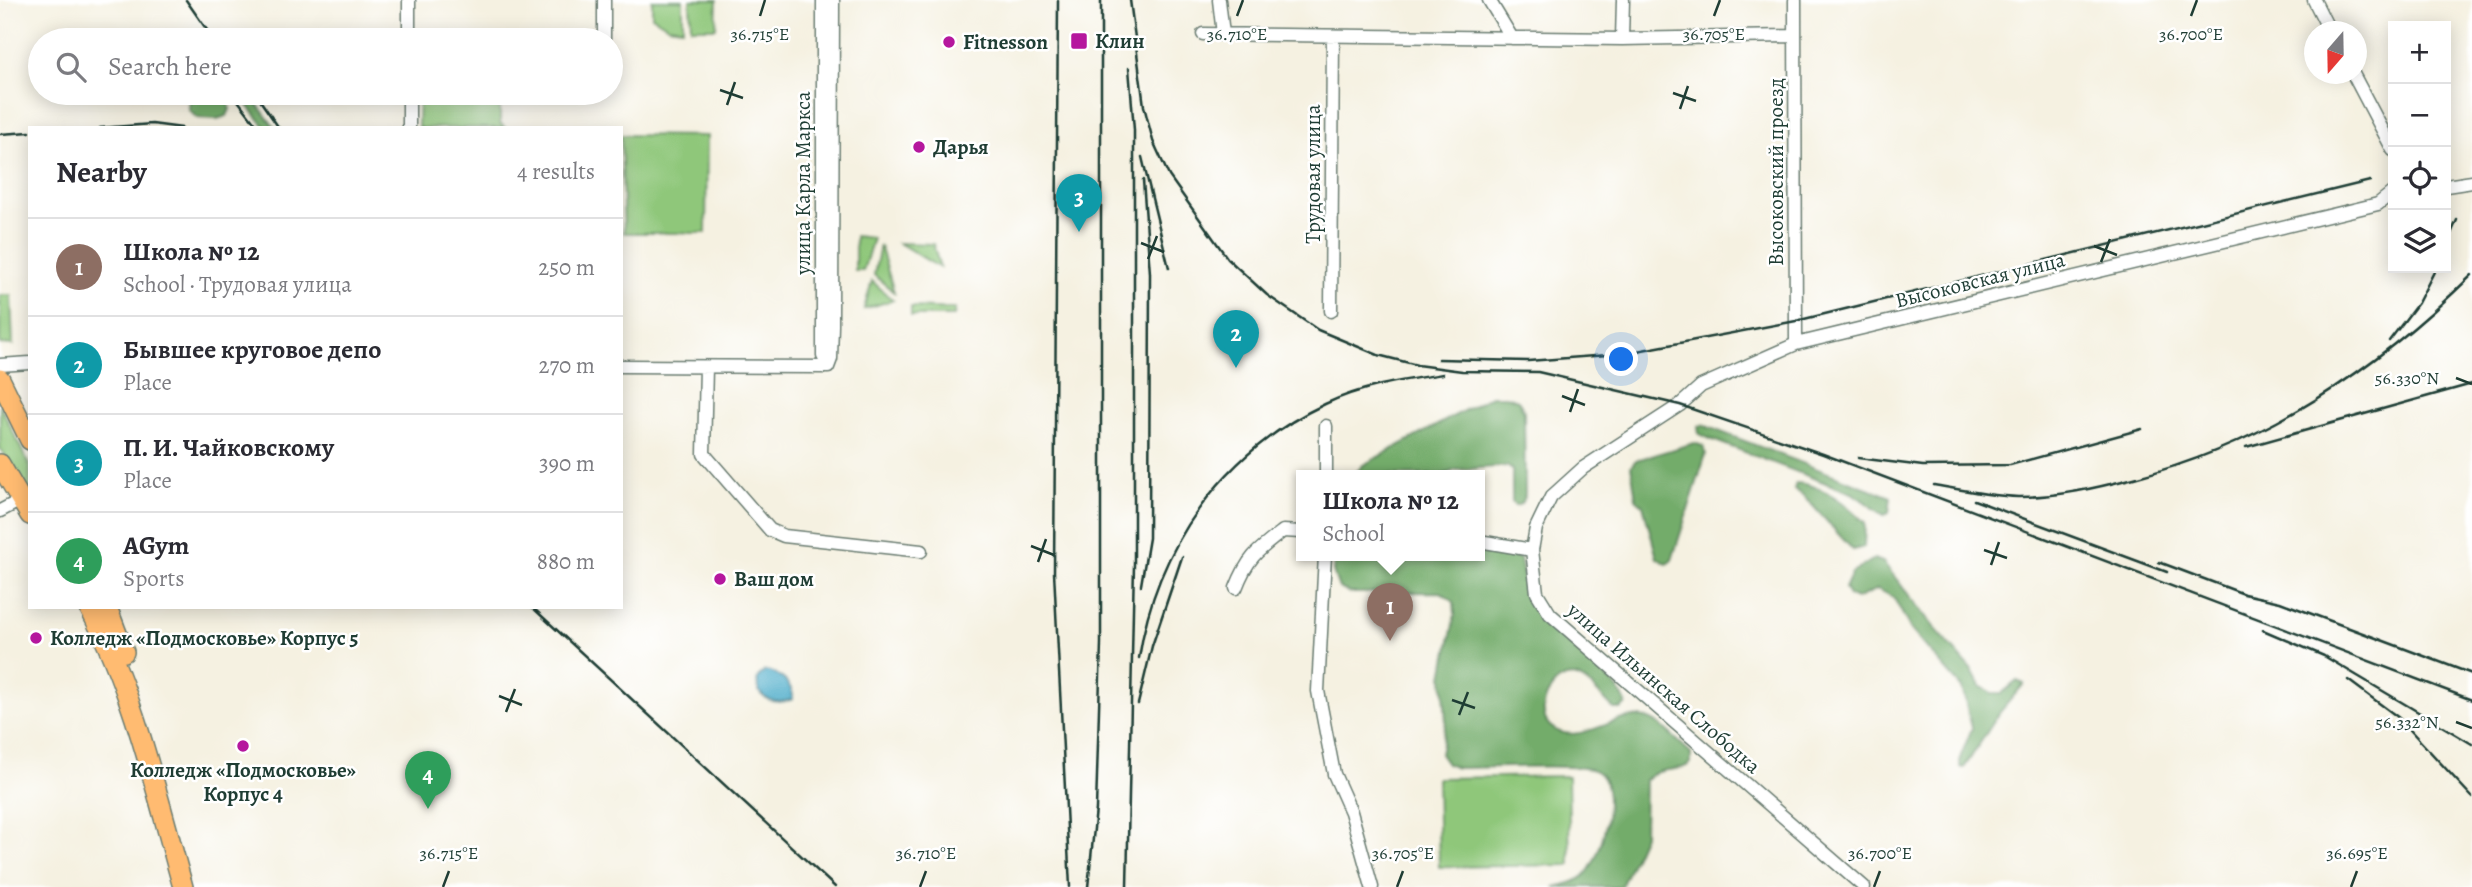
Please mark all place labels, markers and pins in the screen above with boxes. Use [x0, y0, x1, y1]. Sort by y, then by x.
place label: Клин [1095, 27, 1145, 55]
place label: Fitnesson [963, 28, 1048, 56]
marker: Клин [1069, 31, 1089, 51]
marker: Fitnesson [941, 34, 957, 50]
place label: Дарья [933, 133, 989, 161]
marker: Дарья [911, 139, 927, 155]
pin: 3 [1056, 174, 1102, 232]
pin: 2 [1213, 310, 1259, 368]
place label: Ваш дом [734, 565, 814, 593]
marker: Ваш дом [712, 571, 728, 587]
pin: 1 [1367, 583, 1413, 641]
place label: Колледж «Подмосковье» Корпус 5 [50, 624, 358, 652]
marker: Колледж «Подмосковье» Корпус 5 [28, 630, 44, 646]
marker: Колледж «Подмосковье» Корпус 4 [235, 738, 251, 754]
pin: 4 [405, 751, 451, 809]
place label: Колледж «Подмосковье» Корпус 4 [130, 756, 356, 808]

